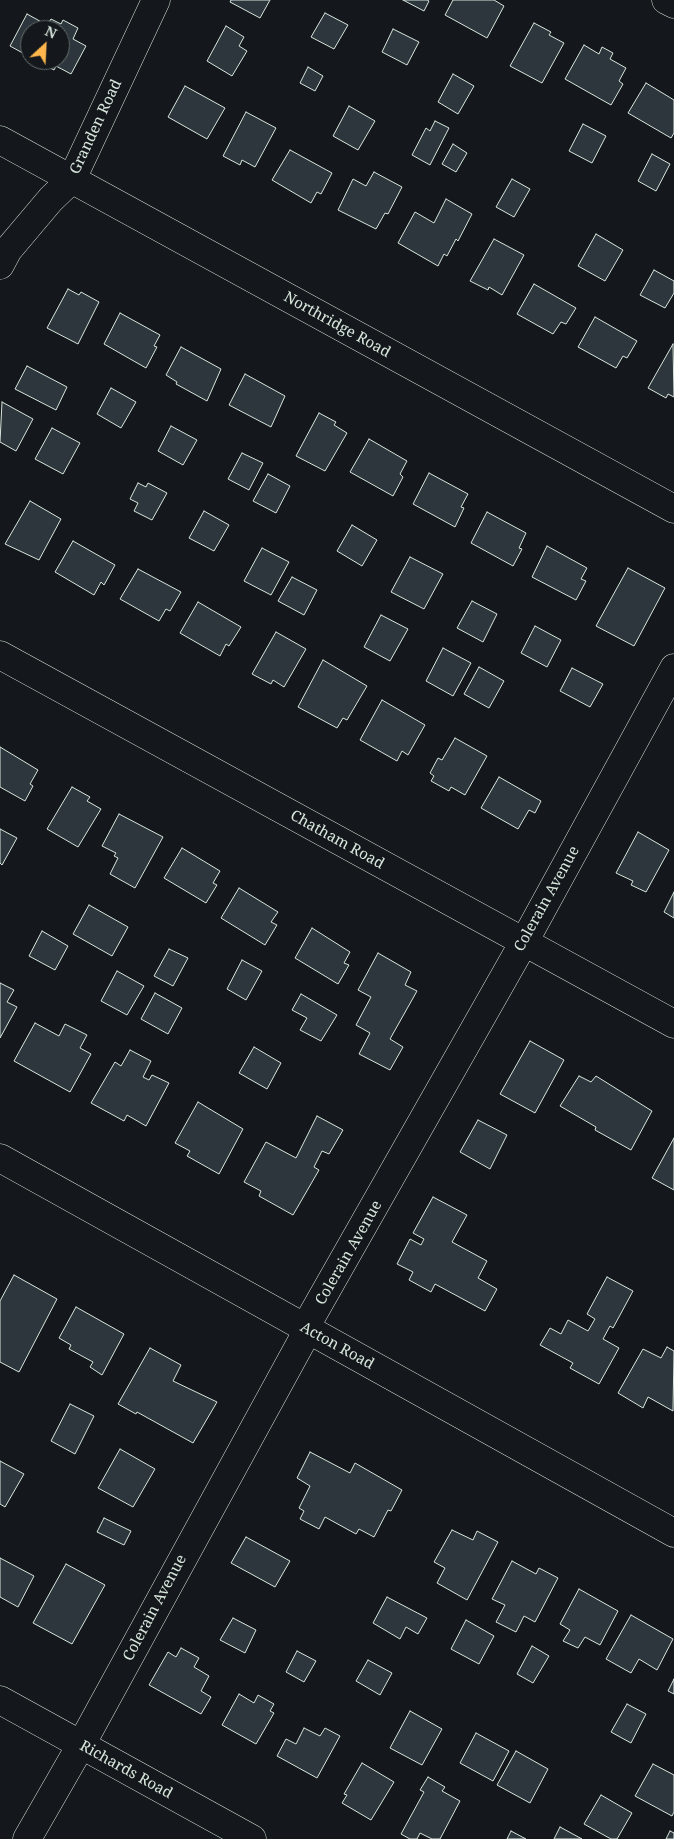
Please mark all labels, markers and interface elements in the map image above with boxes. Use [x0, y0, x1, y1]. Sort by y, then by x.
north arrow [20, 20, 70, 70]
text: N [42, 21, 60, 43]
street label: Granden Road [66, 77, 126, 177]
street label: Northridge Road [281, 288, 393, 362]
street label: Chatham Road [287, 807, 387, 873]
street label: Colerain Avenue [511, 843, 583, 955]
street label: Colerain Avenue [312, 1198, 386, 1308]
street label: Acton Road [297, 1318, 377, 1374]
street label: Colerain Avenue [119, 1552, 191, 1664]
street label: Richards Road [77, 1737, 175, 1803]

